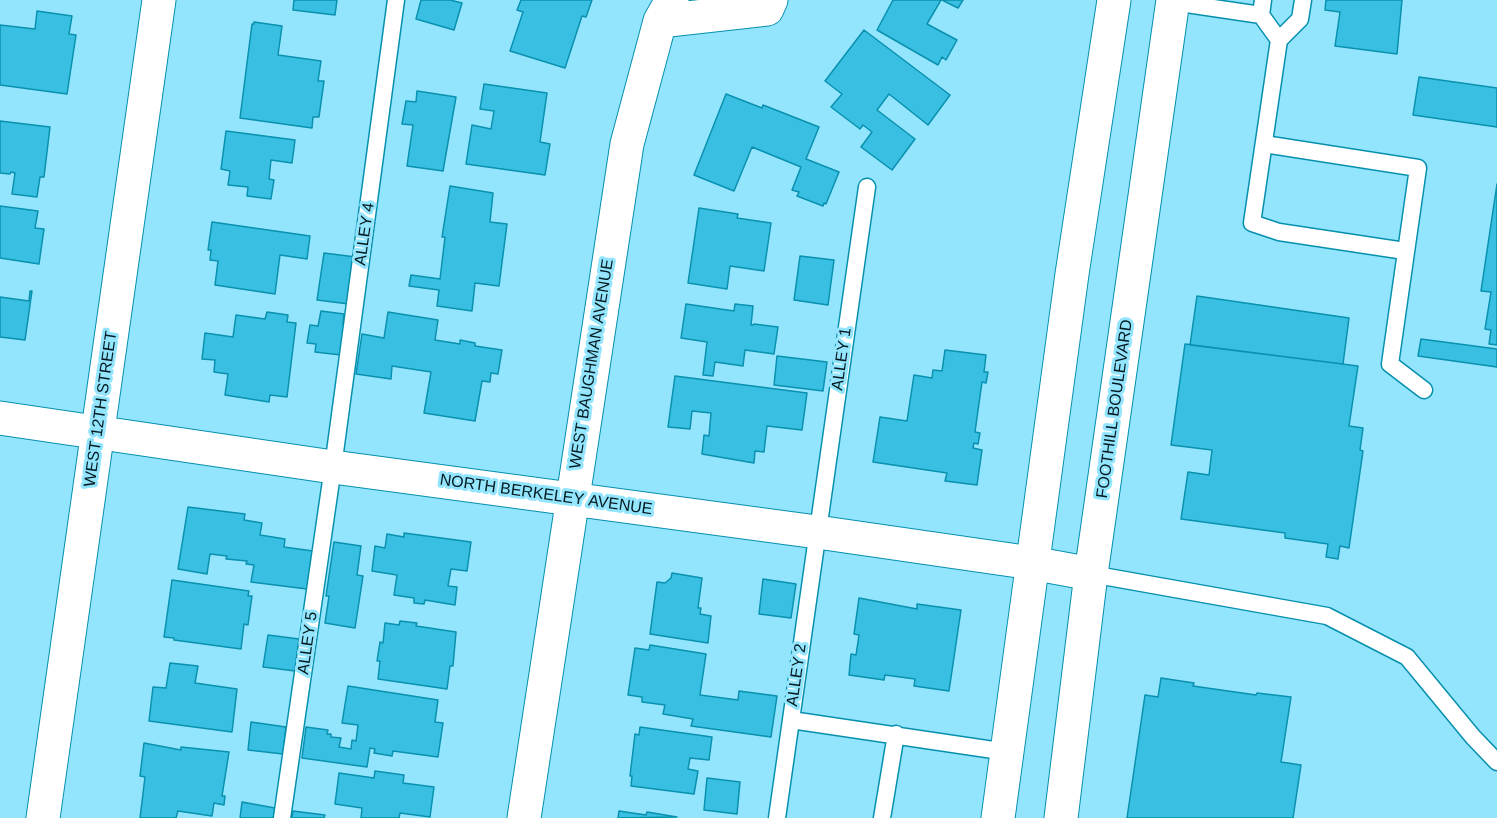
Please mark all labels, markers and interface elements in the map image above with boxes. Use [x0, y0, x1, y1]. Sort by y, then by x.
street label: ALLEY 4 [351, 201, 379, 267]
street label: WEST BAUGHMAN AVENUE [566, 258, 618, 470]
street label: FOOTHILL BOULEVARD [1093, 318, 1137, 500]
street label: ALLEY 1 [828, 326, 856, 392]
street label: WEST 12TH STREET [81, 330, 121, 488]
street label: NORTH BERKELEY AVENUE [438, 471, 654, 519]
street label: ALLEY 5 [294, 610, 322, 676]
street label: ALLEY 2 [783, 642, 811, 708]

